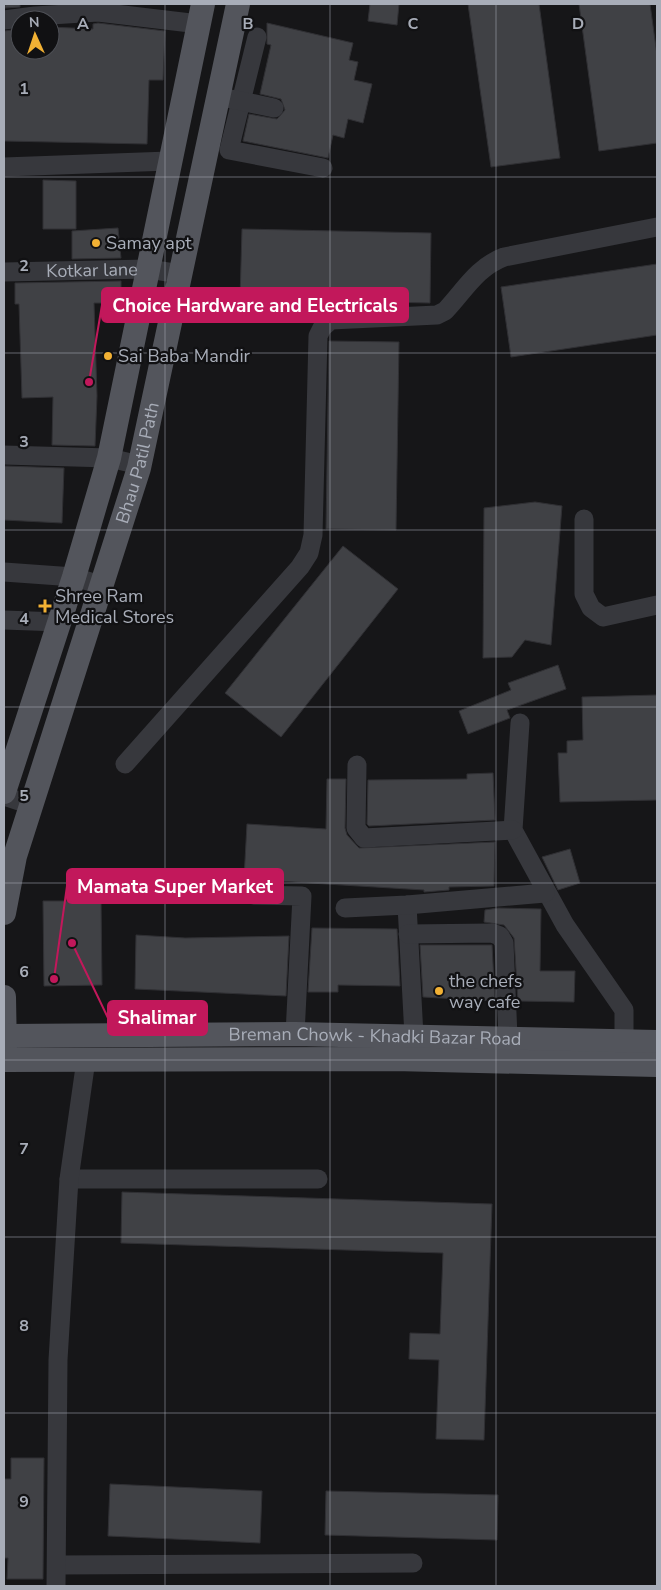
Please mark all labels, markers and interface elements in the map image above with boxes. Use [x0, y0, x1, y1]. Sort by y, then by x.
north arrow [10, 10, 60, 60]
text: N [29, 13, 40, 32]
text: A [77, 13, 89, 35]
text: B [242, 13, 254, 35]
text: C [408, 13, 419, 35]
text: D [572, 13, 584, 35]
text: 1 [19, 78, 29, 100]
place label: Samay apt [106, 231, 192, 255]
marker: Samay apt [90, 237, 102, 249]
text: 2 [19, 255, 29, 277]
street label: Kotkar lane [46, 257, 138, 283]
callout: Choice Hardware and Electricals [102, 288, 408, 322]
text: Choice Hardware and Electricals [112, 293, 398, 319]
place label: Sai Baba Mandir [118, 344, 251, 368]
marker: Sai Baba Mandir [102, 350, 114, 362]
street label: Bhau Patil Path [110, 400, 165, 527]
text: 3 [19, 431, 29, 453]
place label: Shree Ram Medical Stores [55, 584, 174, 629]
marker: Shree Ram Medical Stores [39, 600, 51, 612]
text: 4 [19, 608, 29, 630]
text: 5 [19, 785, 29, 807]
callout: Mamata Super Market [67, 869, 283, 903]
text: Mamata Super Market [77, 874, 274, 900]
text: 6 [19, 961, 29, 983]
place label: the chefs way cafe [449, 969, 522, 1014]
marker: the chefs way cafe [433, 985, 445, 997]
callout: Shalimar [108, 1001, 207, 1035]
text: Shalimar [118, 1005, 197, 1031]
street label: Breman Chowk - Khadki Bazar Road [228, 1022, 522, 1051]
text: 7 [19, 1138, 29, 1160]
text: 8 [19, 1315, 29, 1337]
text: 9 [19, 1491, 29, 1513]

